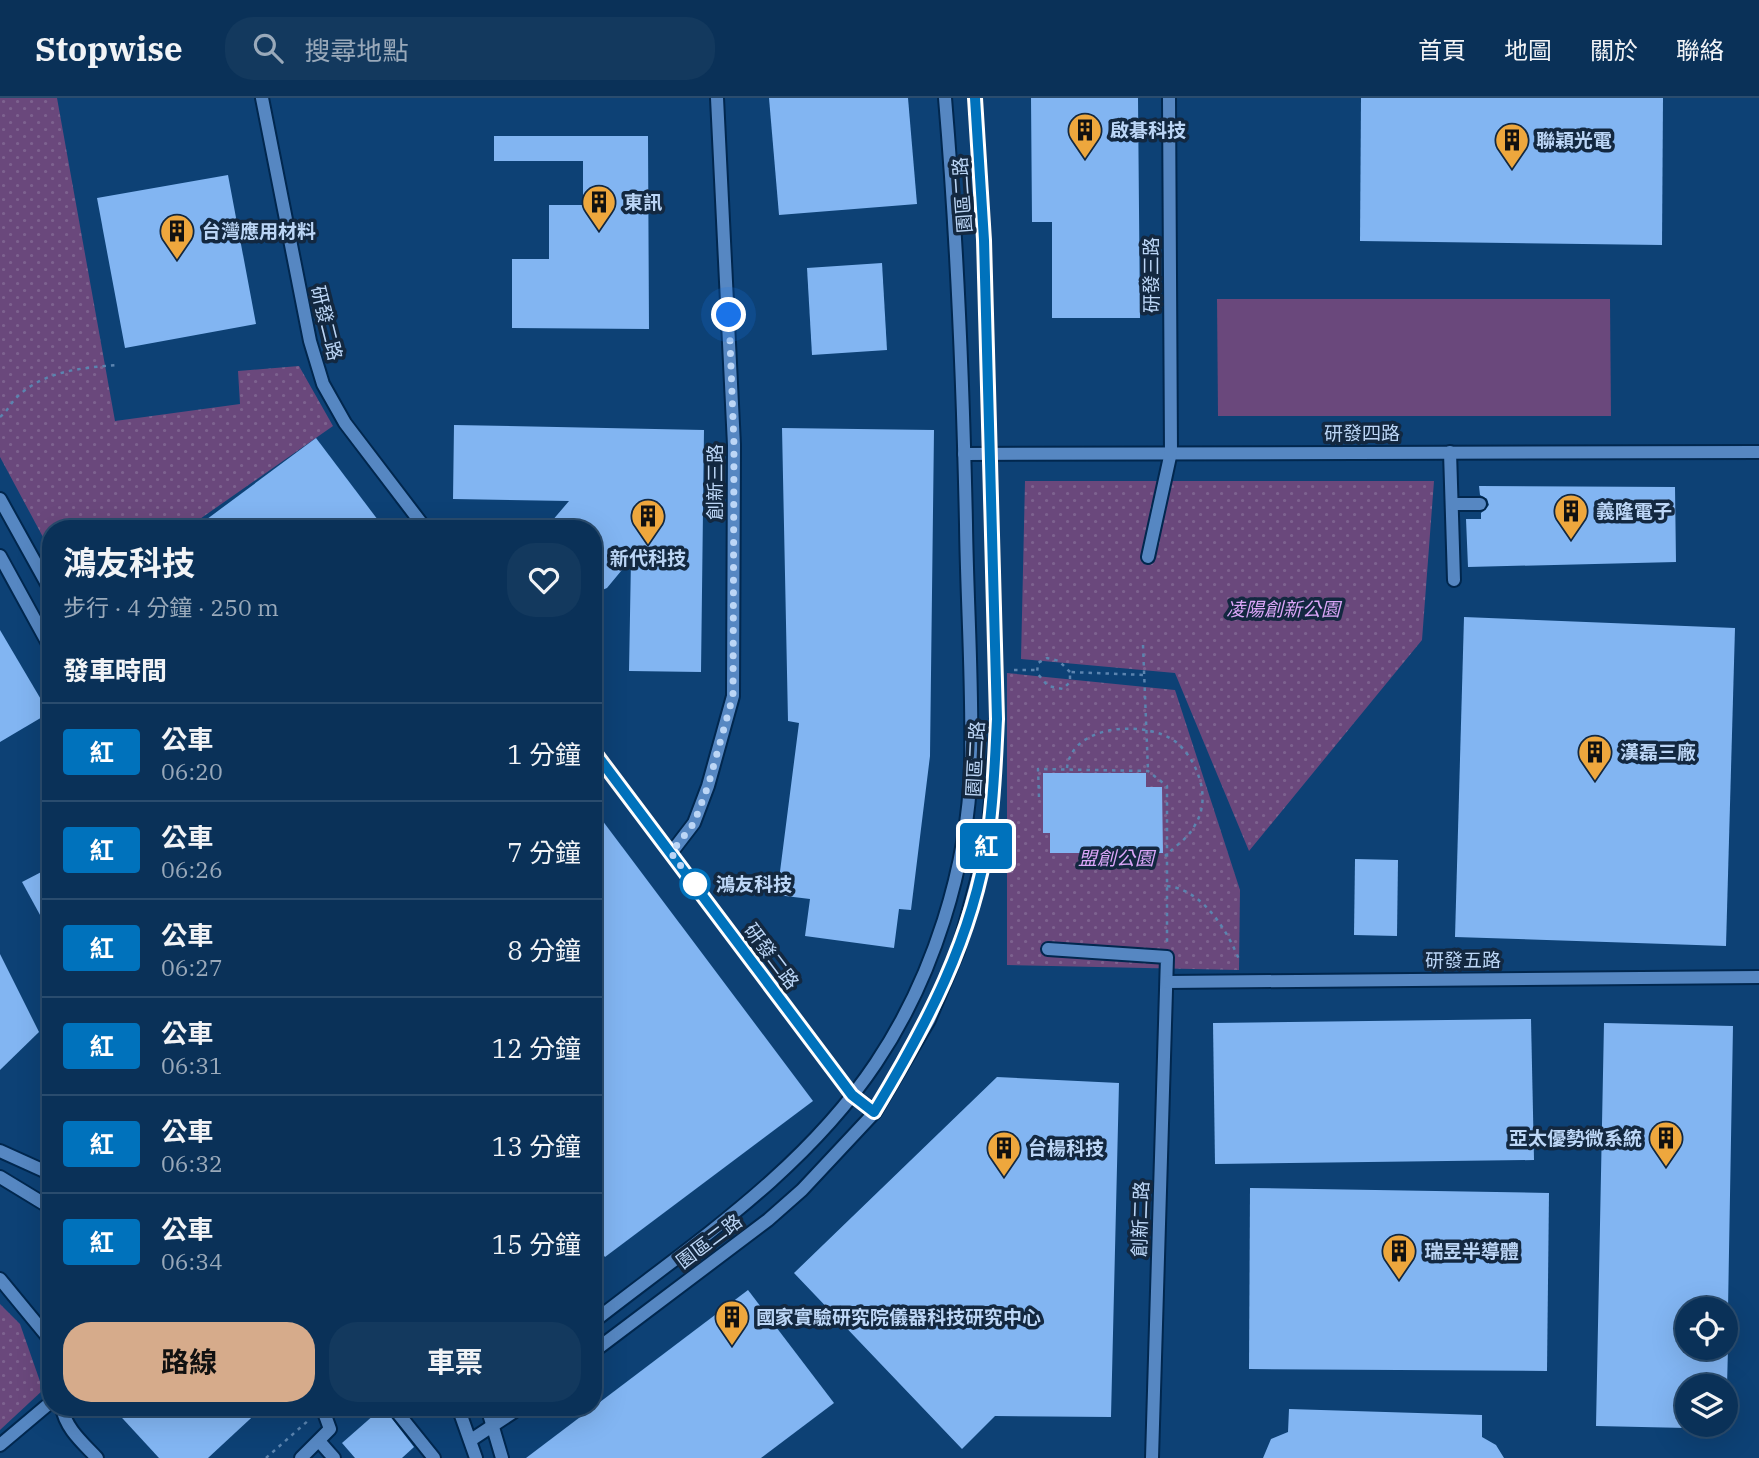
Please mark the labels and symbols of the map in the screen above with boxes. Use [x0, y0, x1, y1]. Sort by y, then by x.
building icon: 啟碁科技 [1066, 111, 1104, 160]
place label: 啟碁科技 [1110, 118, 1186, 142]
building icon: 聯穎光電 [1493, 121, 1531, 170]
place label: 聯穎光電 [1536, 128, 1612, 152]
street label: 園區二路 [947, 156, 977, 234]
building icon: 東訊 [580, 183, 618, 232]
place label: 東訊 [624, 190, 662, 214]
building icon: 台灣應用材料 [158, 212, 196, 261]
place label: 台灣應用材料 [202, 219, 316, 243]
street label: 研發三路 [1139, 237, 1163, 313]
street label: 研發二路 [306, 283, 348, 363]
your location [711, 297, 746, 332]
street label: 研發四路 [1324, 421, 1400, 445]
street label: 創新三路 [703, 444, 727, 520]
building icon: 義隆電子 [1552, 492, 1590, 541]
building icon: 新代科技 [629, 497, 667, 546]
place label: 義隆電子 [1596, 499, 1672, 523]
place label: 新代科技 [610, 546, 686, 570]
park label: 凌陽創新公園 [1226, 597, 1343, 621]
street label: 園區二路 [961, 720, 989, 798]
building icon: 漢磊三廠 [1576, 733, 1614, 782]
place label: 漢磊三廠 [1620, 740, 1696, 764]
line badge: 紅 [963, 823, 1009, 869]
park label: 盟創公園 [1078, 846, 1157, 870]
marker: 鴻友科技 [680, 869, 710, 899]
place label: 鴻友科技 [716, 872, 792, 896]
street label: 研發二路 [740, 918, 804, 994]
street label: 研發五路 [1425, 948, 1501, 972]
building icon: 亞太優勢微系統 [1647, 1119, 1685, 1168]
place label: 亞太優勢微系統 [1509, 1126, 1642, 1150]
building icon: 台楊科技 [985, 1129, 1023, 1178]
place label: 台楊科技 [1028, 1136, 1104, 1160]
street label: 創新二路 [1127, 1181, 1153, 1257]
street label: 園區二路 [671, 1209, 747, 1273]
building icon: 瑞昱半導體 [1380, 1232, 1418, 1281]
place label: 瑞昱半導體 [1424, 1239, 1519, 1263]
building icon: 國家實驗研究院儀器科技研究中心 [713, 1298, 751, 1347]
place label: 國家實驗研究院儀器科技研究中心 [756, 1305, 1041, 1329]

